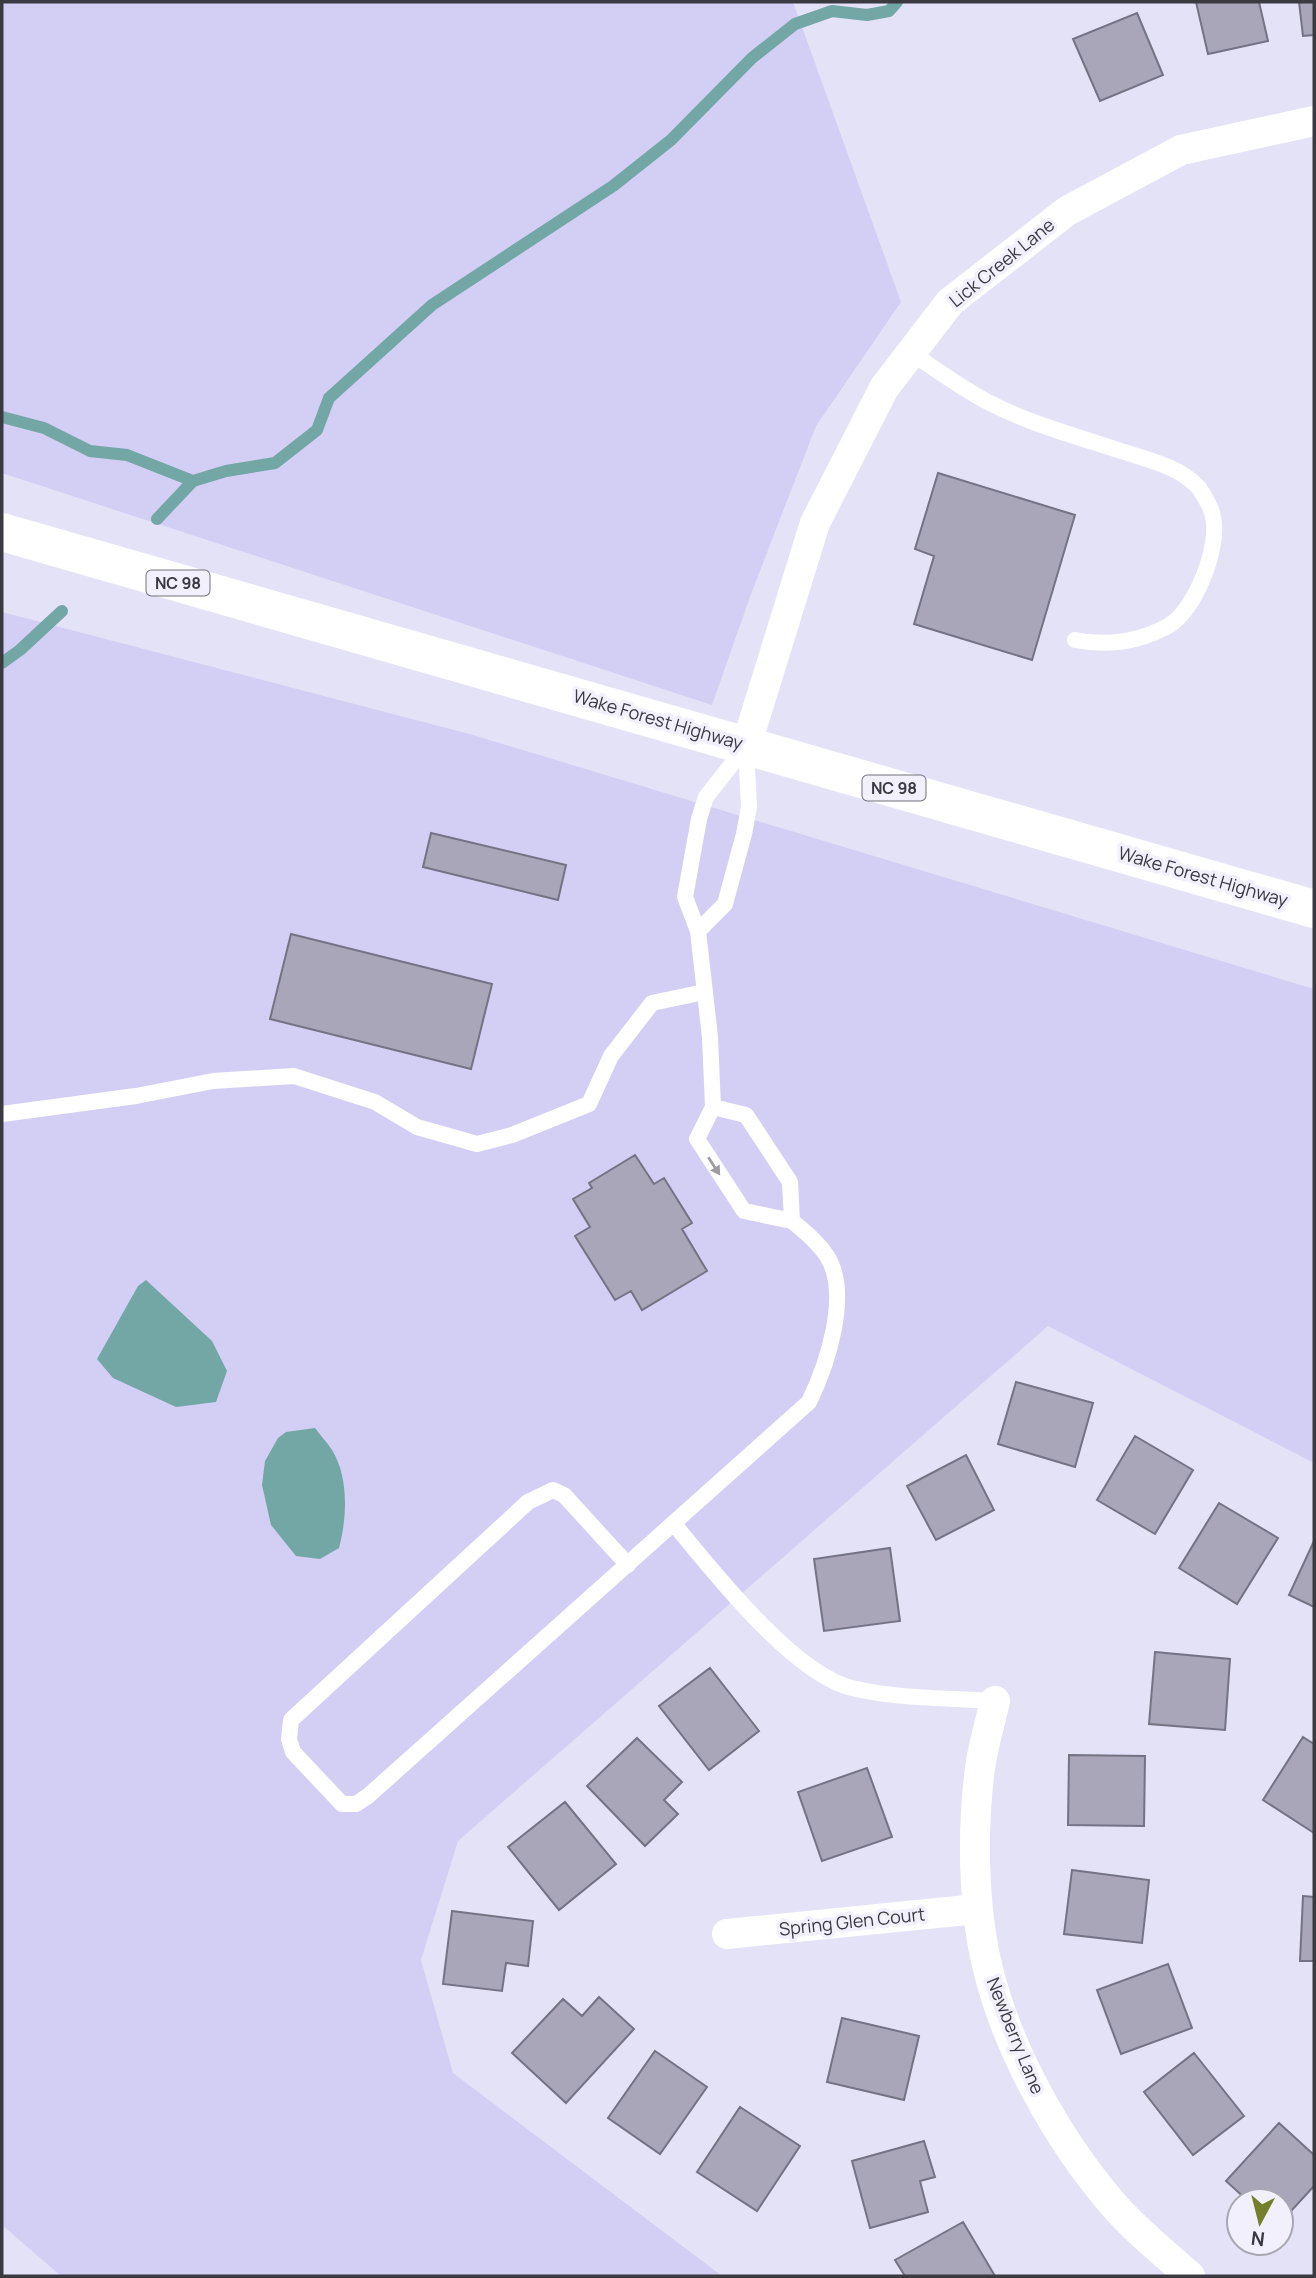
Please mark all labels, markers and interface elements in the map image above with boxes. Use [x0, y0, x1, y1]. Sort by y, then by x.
street label: Lick Creek Lane [944, 212, 1059, 312]
road number: NC 98 [146, 570, 210, 596]
street label: Wake Forest Highway [571, 683, 746, 755]
road number: NC 98 [862, 776, 926, 800]
street label: Wake Forest Highway [1116, 840, 1291, 912]
one-way arrow [708, 1156, 721, 1175]
street label: Spring Glen Court [778, 1901, 926, 1941]
street label: Newberry Lane [982, 1974, 1050, 2098]
north arrow [1225, 2187, 1295, 2257]
text: N [1250, 2225, 1266, 2253]

